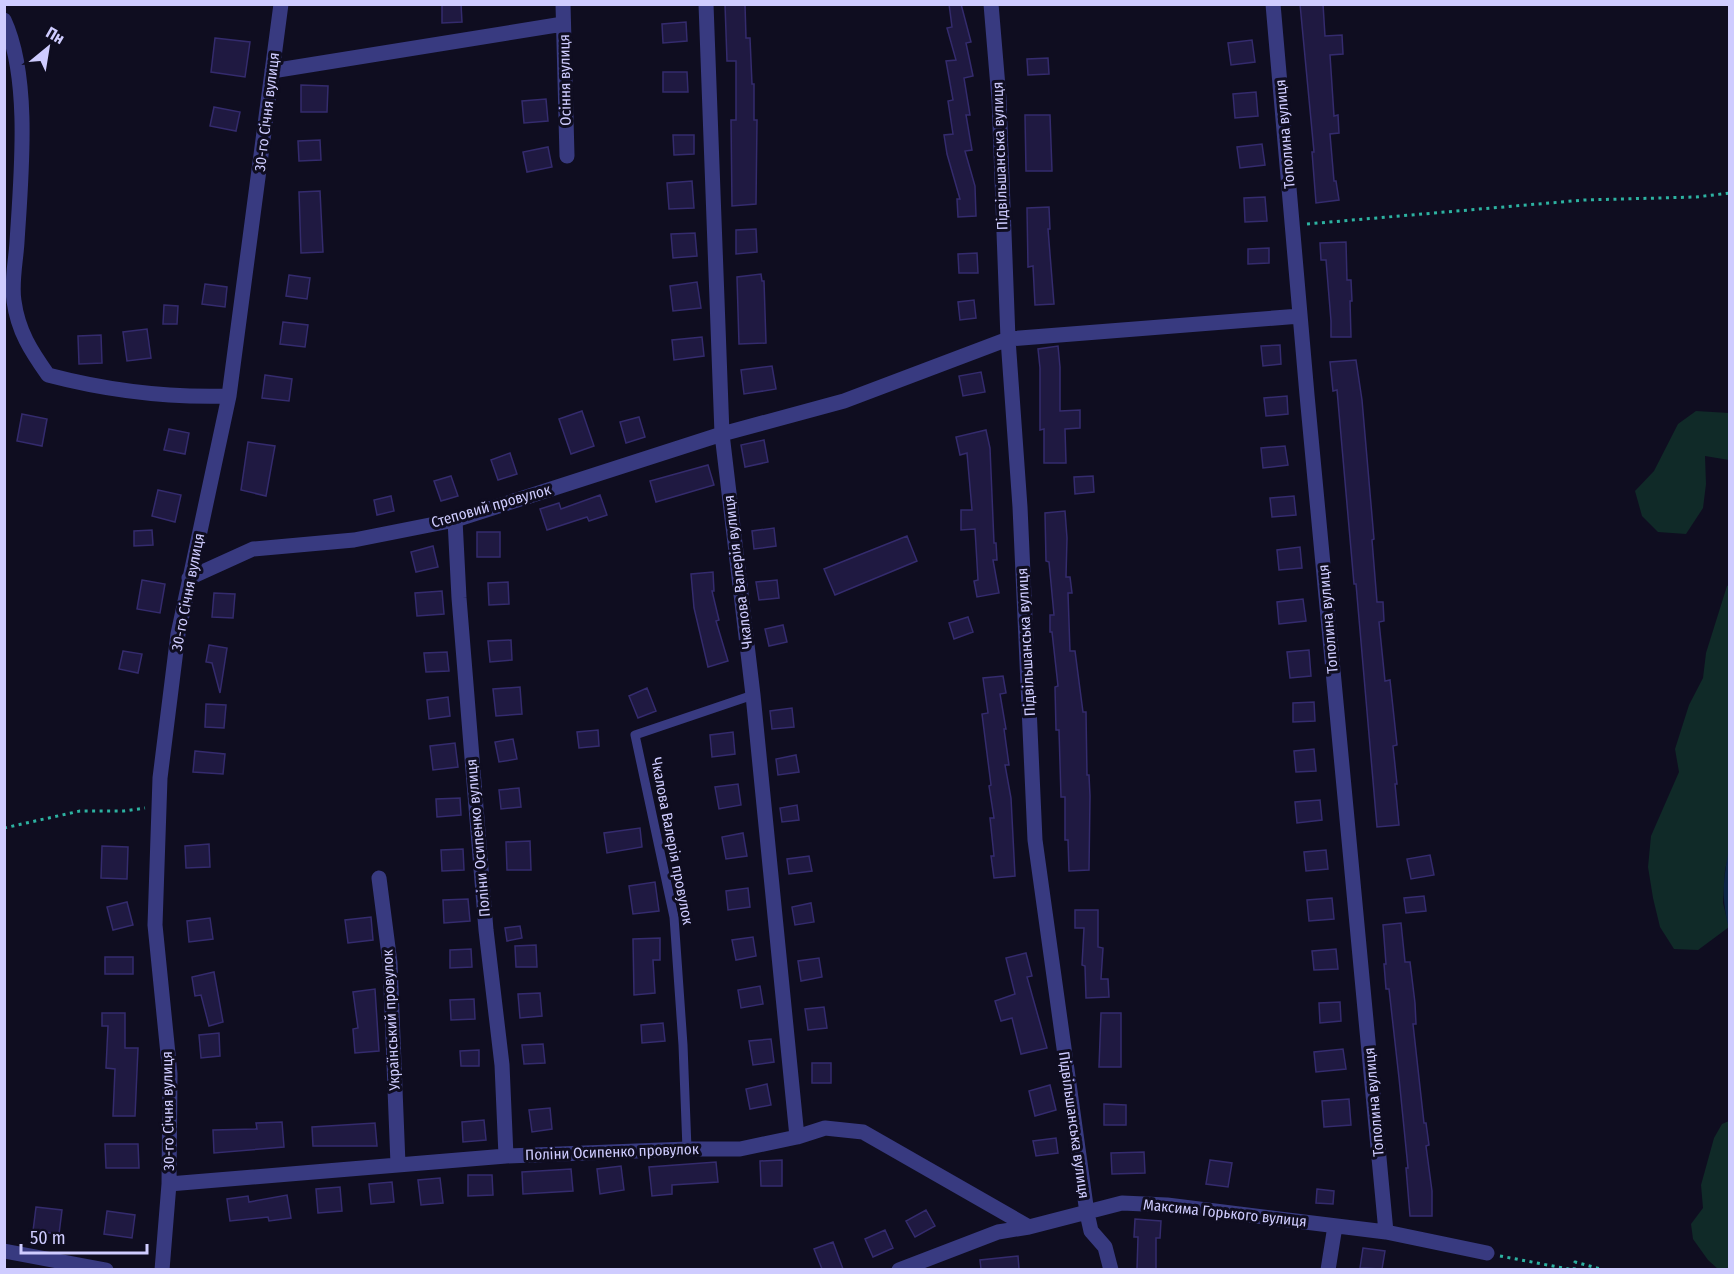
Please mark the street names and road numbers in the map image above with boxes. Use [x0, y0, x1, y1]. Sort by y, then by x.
street label: Осіння вулиця [555, 34, 575, 126]
street label: 30-го Січня вулиця [251, 51, 283, 173]
street label: Тополина вулиця [1271, 79, 1299, 189]
street label: Підвільшанська вулиця [988, 81, 1012, 231]
street label: Степовий провулок [429, 480, 553, 532]
street label: Чкалова Валерія вулиця [720, 494, 756, 650]
street label: 30-го Січня вулиця [168, 532, 208, 652]
street label: Тополина вулиця [1314, 564, 1342, 674]
street label: Підвільшанська вулиця [1013, 567, 1039, 717]
street label: Чкалова Валерія провулок [647, 756, 697, 926]
street label: Поліни Осипенко вулиця [462, 758, 494, 918]
street label: Український провулок [378, 949, 404, 1092]
street label: Тополина вулиця [1360, 1047, 1388, 1157]
street label: Підвільшанська вулиця [1055, 1050, 1093, 1200]
street label: 30-го Січня вулиця [158, 1051, 178, 1171]
street label: Поліни Осипенко провулок [525, 1140, 699, 1164]
street label: Максима Горького вулиця [1142, 1195, 1308, 1231]

